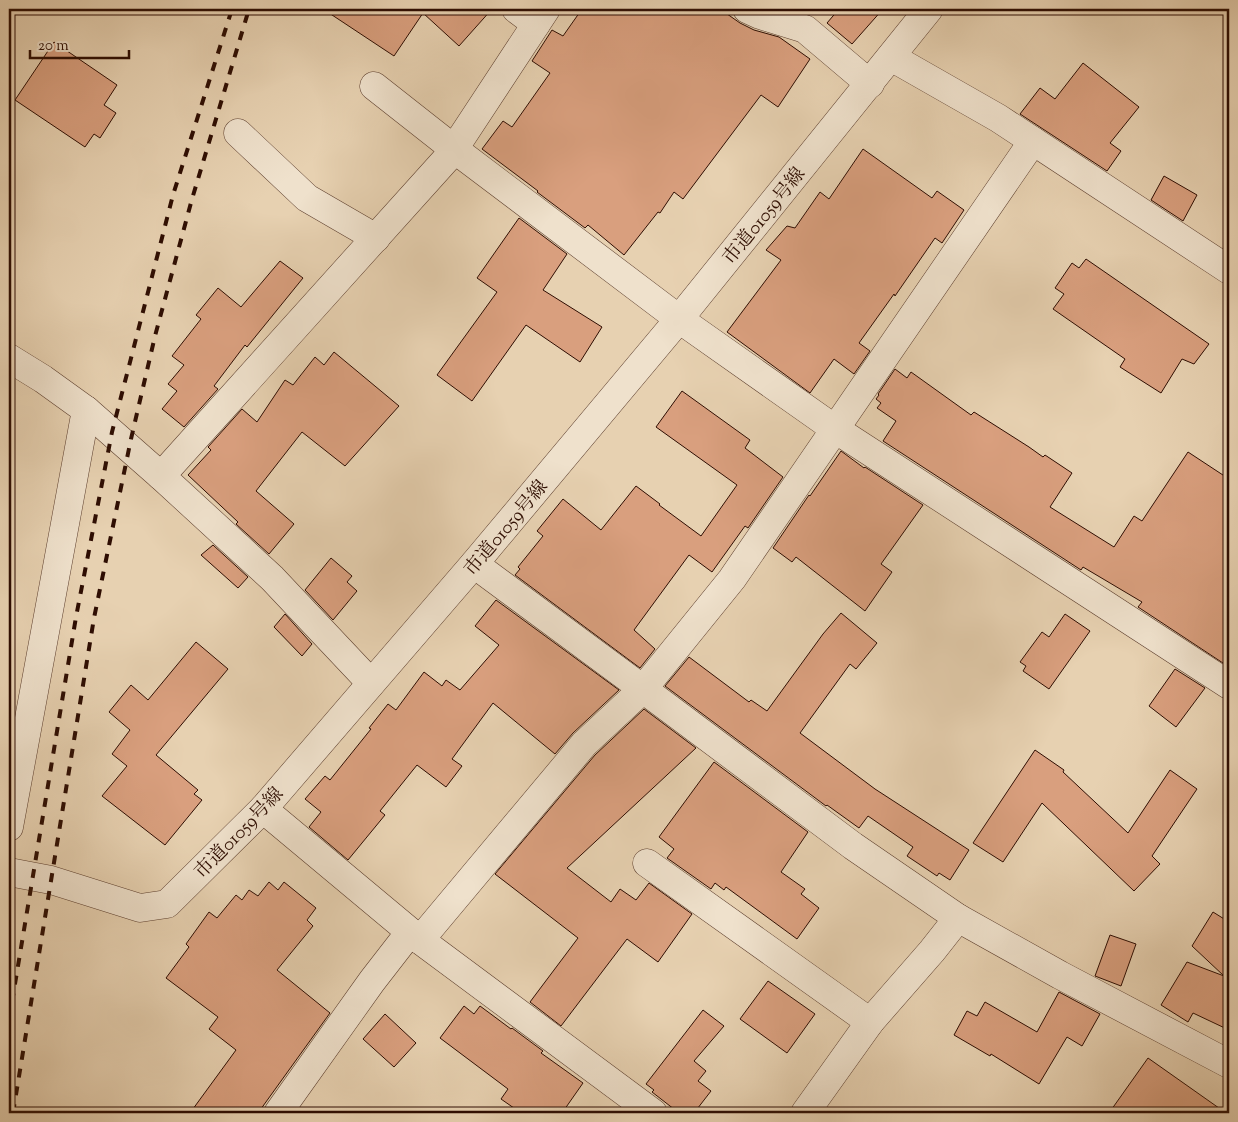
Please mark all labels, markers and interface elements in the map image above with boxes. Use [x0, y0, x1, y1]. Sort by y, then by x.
scale bar [30, 28, 129, 60]
text: 20 m [38, 36, 69, 57]
street label: 市道01059号線 [717, 162, 813, 271]
street label: 市道01059号線 [459, 475, 555, 582]
street label: 市道01059号線 [189, 782, 290, 886]

